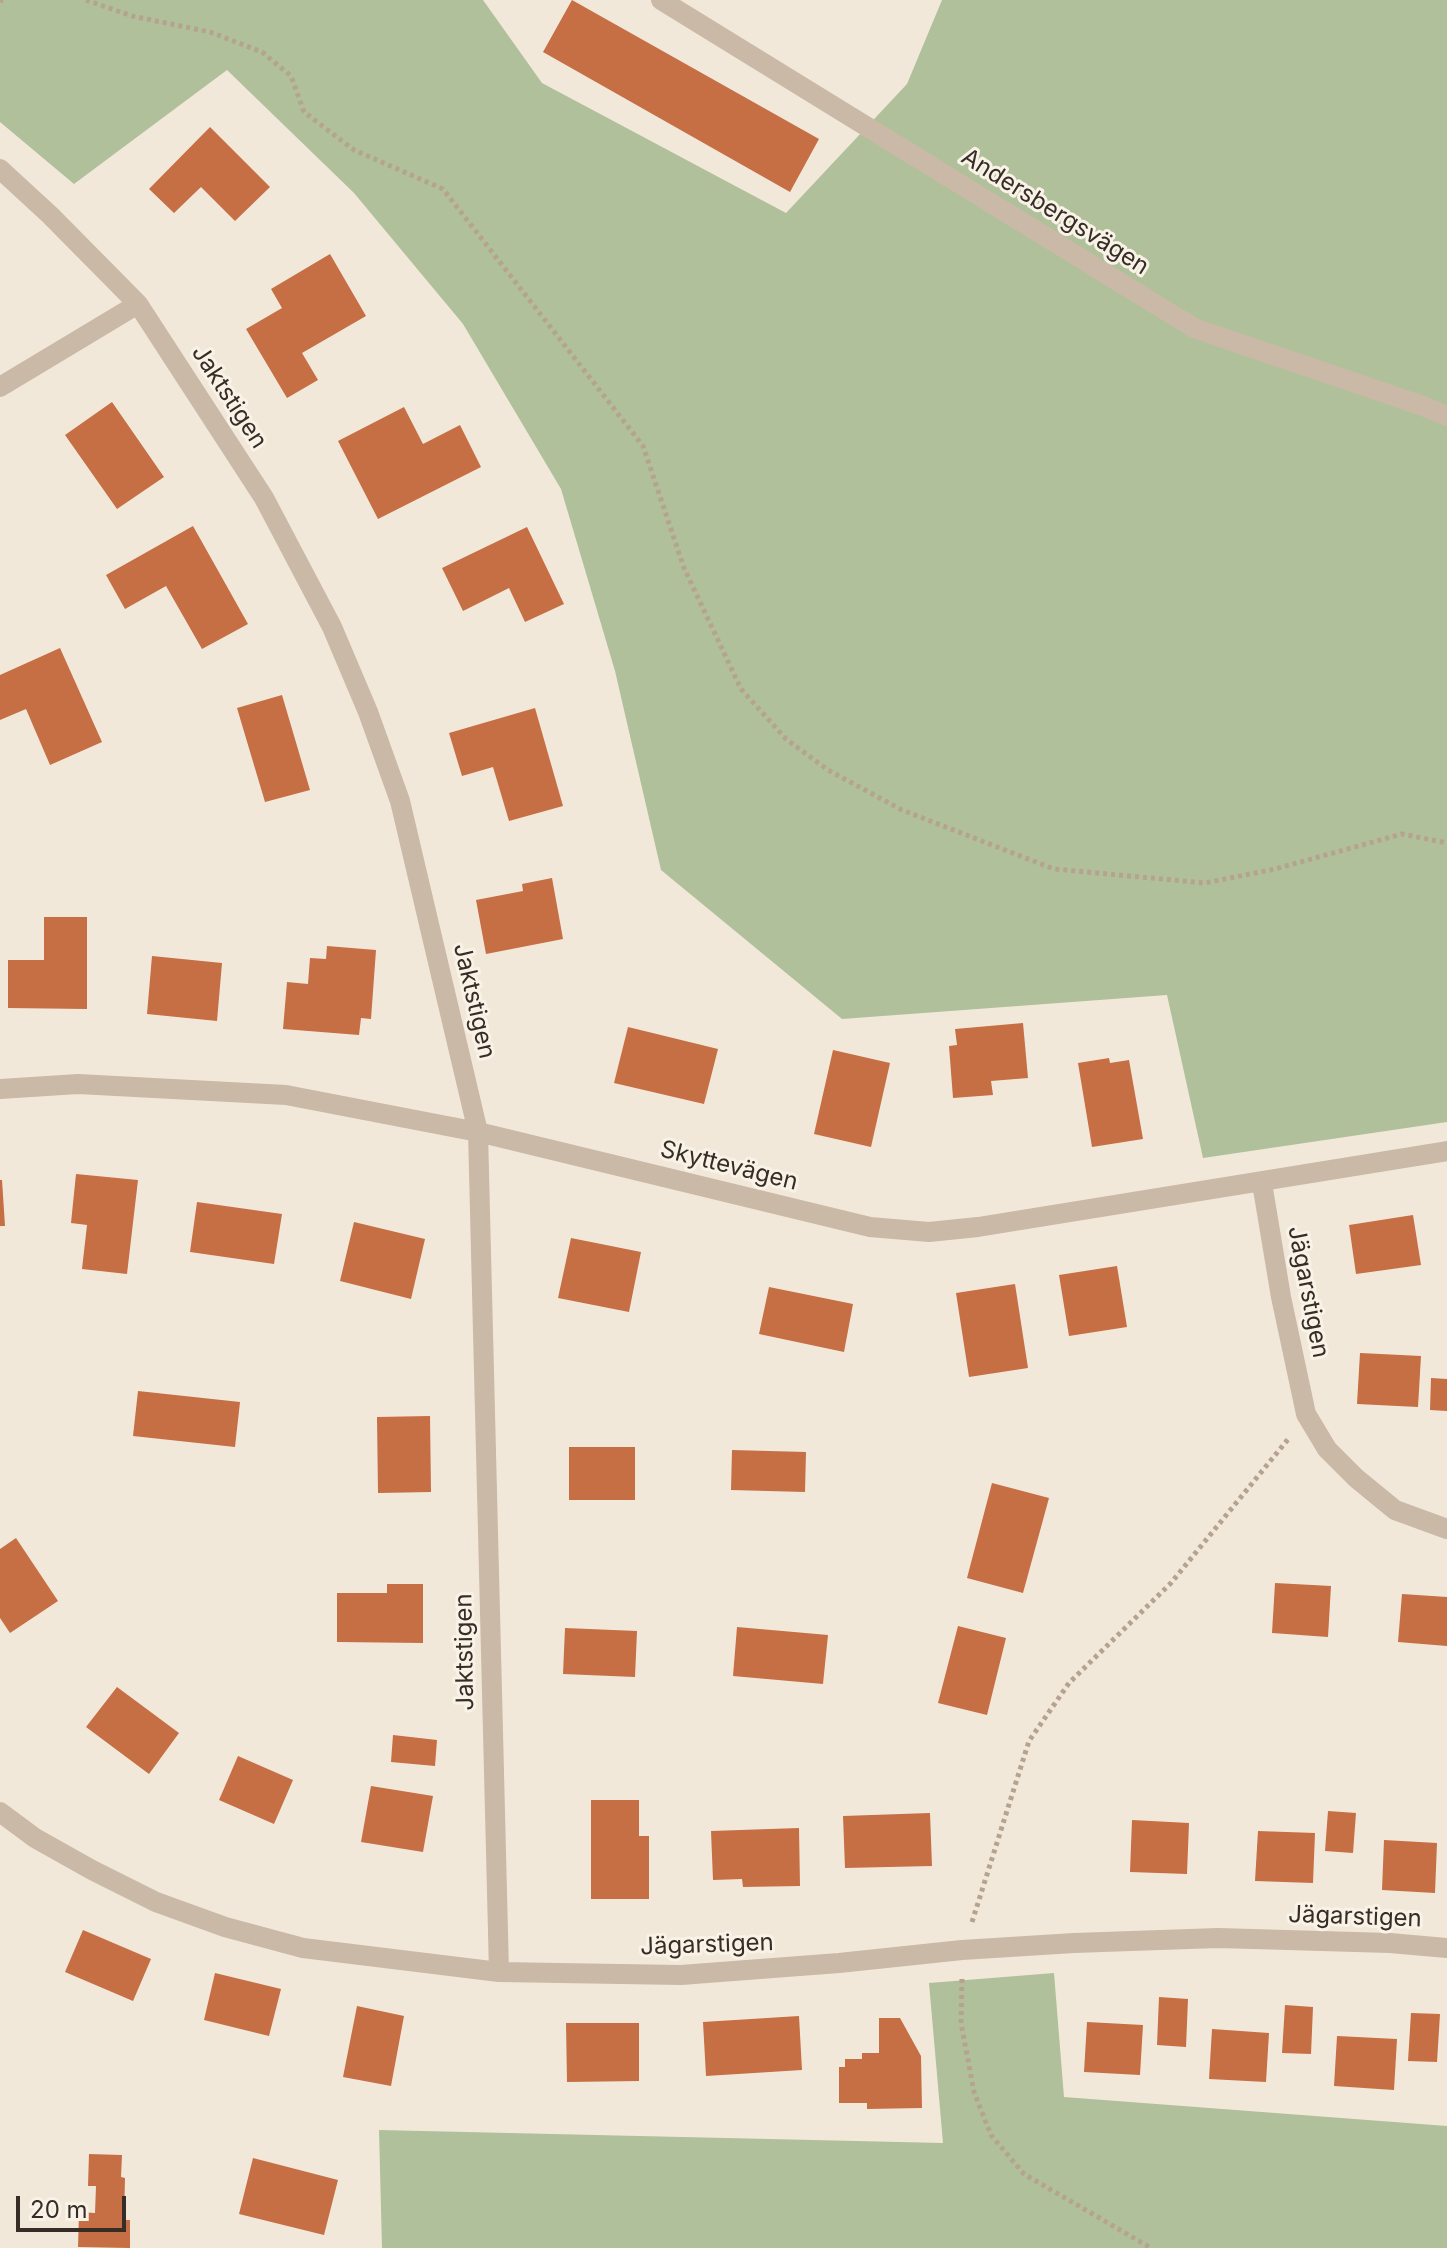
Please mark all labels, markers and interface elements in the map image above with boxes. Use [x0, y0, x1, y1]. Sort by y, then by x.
street label: Andersbergsvägen [956, 143, 1154, 281]
street label: Jaktstigen [185, 340, 273, 454]
street label: Jaktstigen [447, 941, 501, 1061]
street label: Skyttevägen [657, 1135, 801, 1197]
street label: Jägarstigen [1281, 1224, 1335, 1360]
street label: Jaktstigen [450, 1593, 480, 1711]
street label: Jägarstigen [1288, 1900, 1422, 1934]
street label: Jägarstigen [640, 1928, 774, 1962]
scale bar [20, 2180, 130, 2230]
text: 20 m [30, 2195, 88, 2224]

